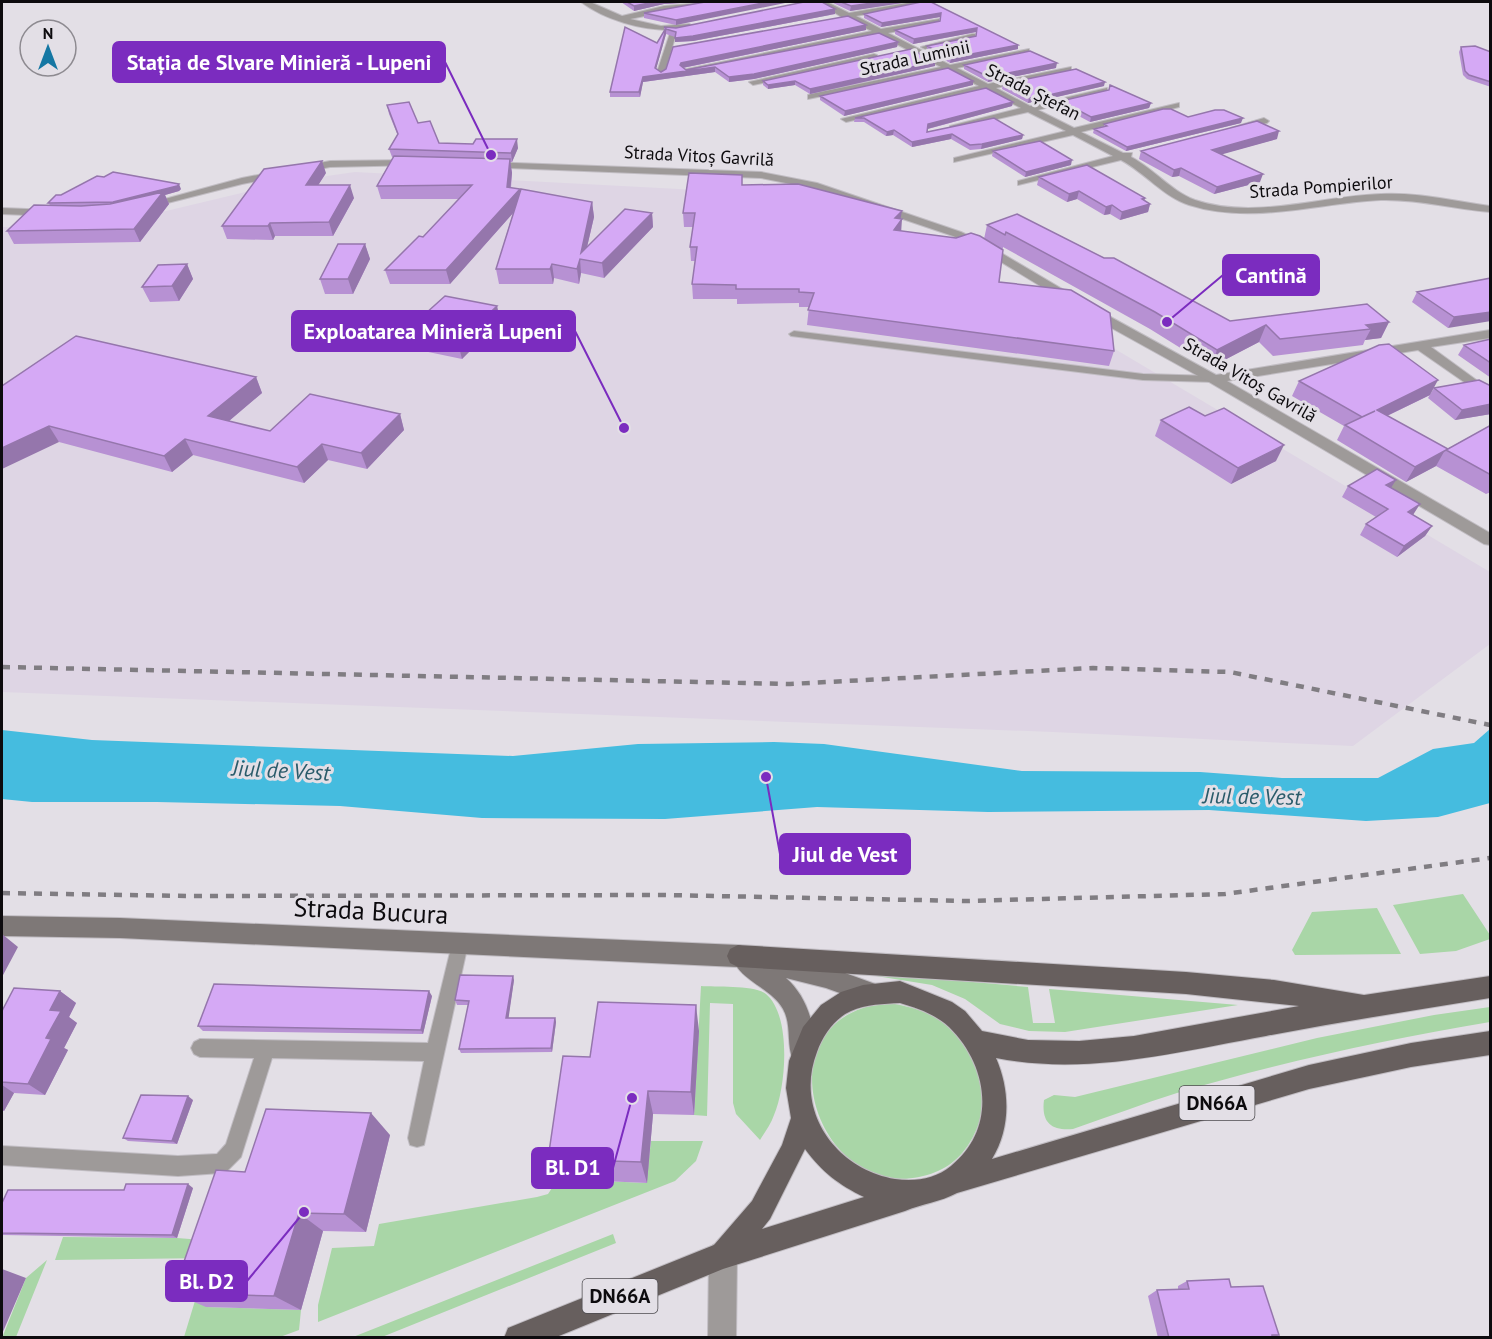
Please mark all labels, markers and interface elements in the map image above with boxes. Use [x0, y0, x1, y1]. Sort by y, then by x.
north arrow [18, 18, 78, 78]
text: N [43, 23, 53, 43]
street label: Strada Luminii [858, 35, 972, 80]
callout: Stația de Slvare Minieră - Lupeni [113, 42, 445, 82]
text: Stația de Slvare Minieră - Lupeni [127, 48, 431, 76]
street label: Strada Ștefan [982, 58, 1084, 125]
street label: Strada Vitoș Gavrilă [623, 140, 775, 171]
street label: Strada Pompierilor [1249, 170, 1393, 203]
callout: Cantină [1223, 255, 1319, 295]
text: Cantină [1235, 261, 1307, 289]
callout: Exploatarea Minieră Lupeni [292, 311, 575, 351]
text: Exploatarea Minieră Lupeni [304, 317, 563, 345]
street label: Strada Vitoș Gavrilă [1179, 332, 1321, 427]
water label: Jiul de Vest [229, 753, 332, 787]
water label: Jiul de Vest [1201, 781, 1303, 811]
callout: Jiul de Vest [780, 834, 910, 874]
text: Jiul de Vest [792, 840, 898, 868]
street label: Strada Bucura [293, 890, 449, 931]
road number: DN66A [1180, 1086, 1254, 1120]
callout: Bl. D1 [532, 1148, 613, 1188]
text: Bl. D1 [545, 1153, 601, 1181]
callout: Bl. D2 [166, 1261, 247, 1301]
text: Bl. D2 [179, 1267, 235, 1295]
road number: DN66A [582, 1279, 658, 1313]

